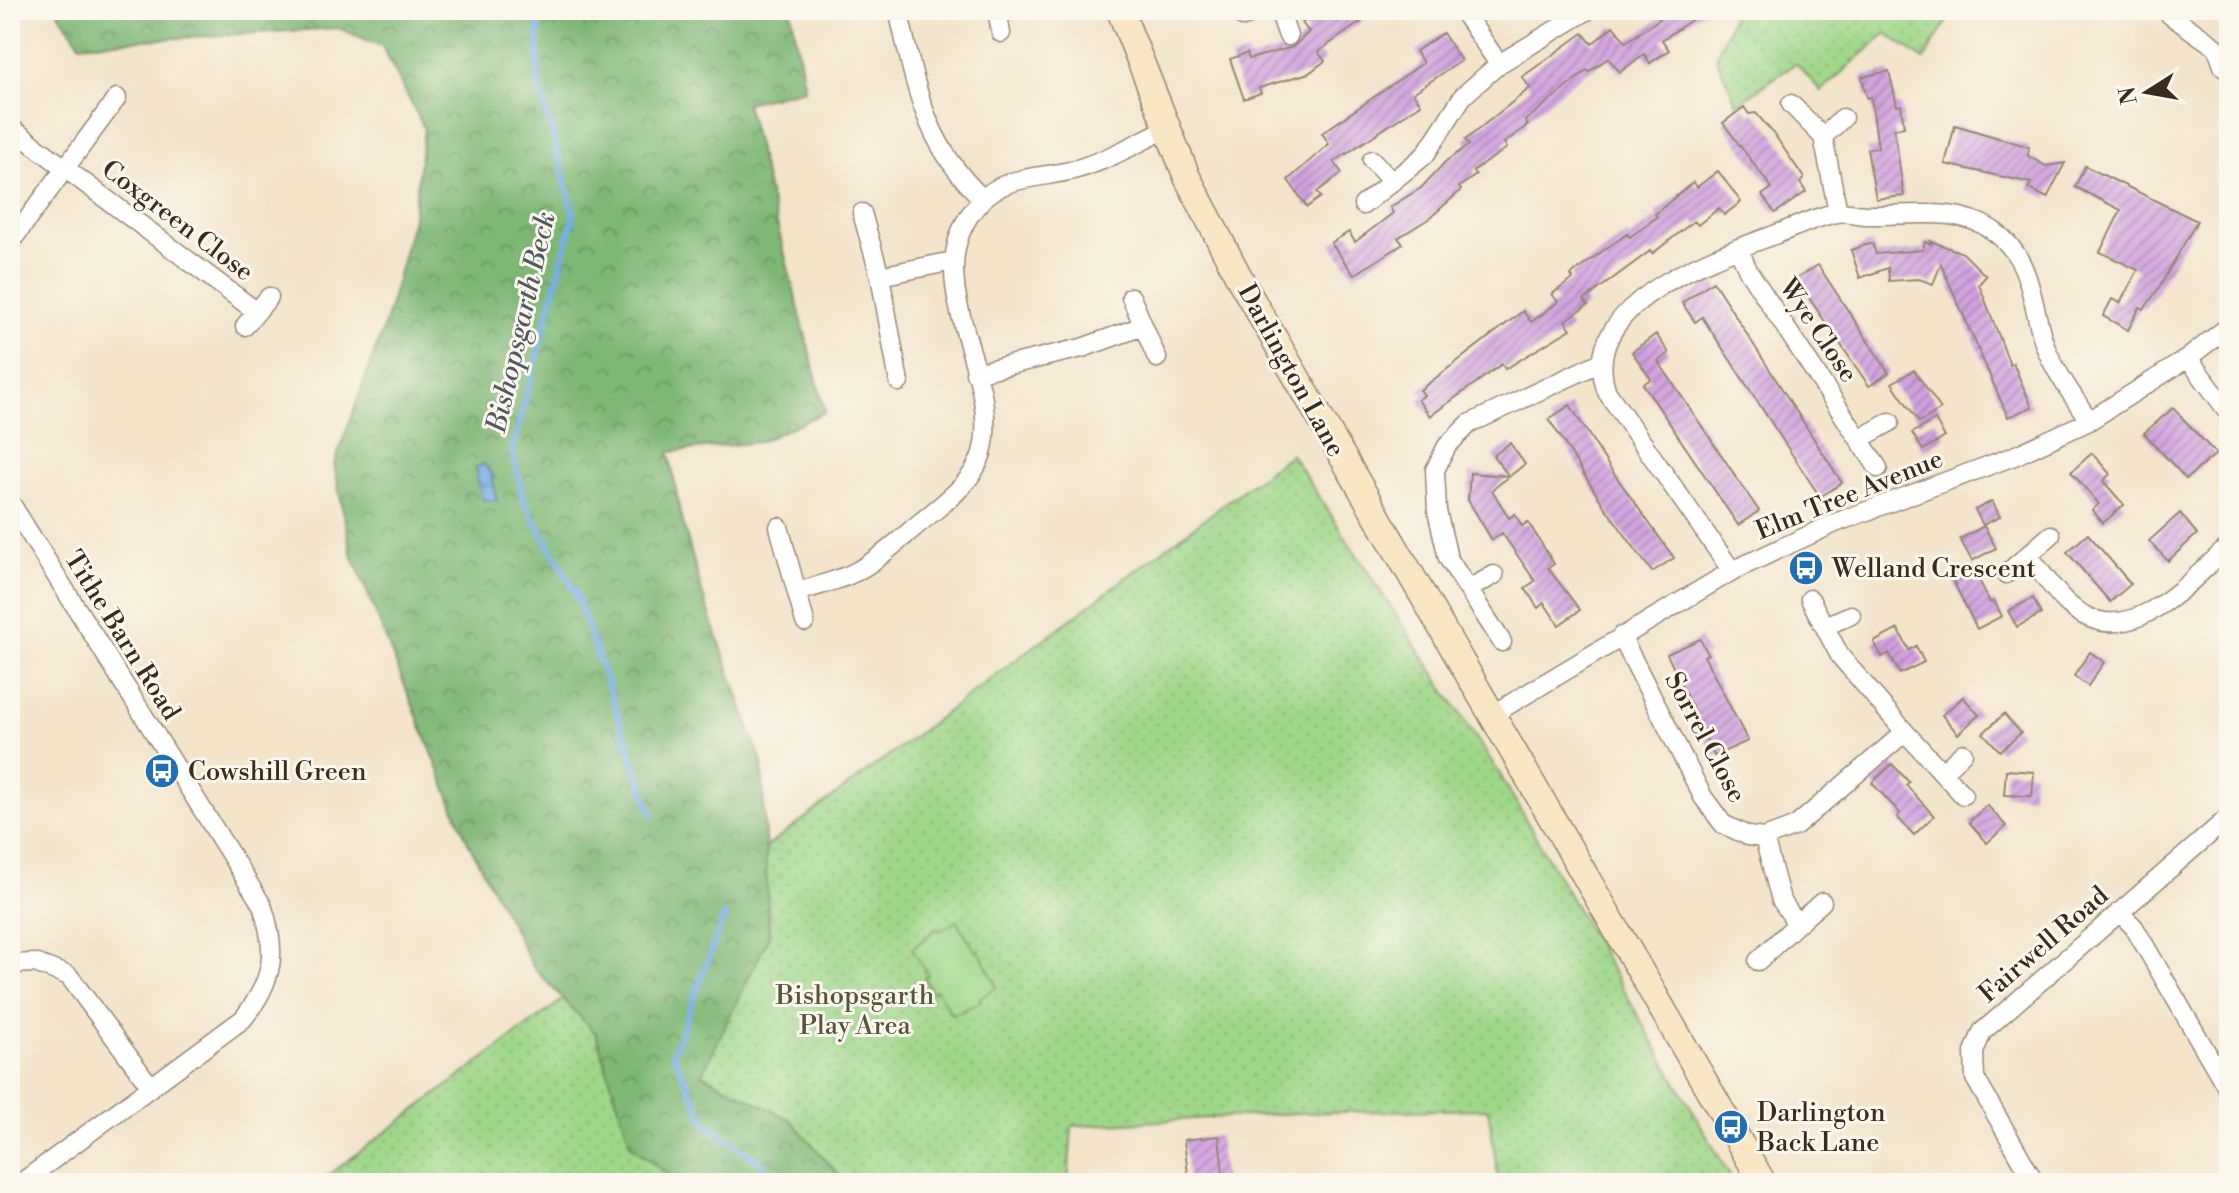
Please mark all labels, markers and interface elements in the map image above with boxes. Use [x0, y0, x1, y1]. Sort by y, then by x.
north arrow [2107, 52, 2187, 132]
text: N [2114, 84, 2144, 107]
street label: Coxgreen Close [95, 153, 260, 288]
water label: Bishopsgarth Beck [479, 208, 564, 437]
street label: Wye Close [1771, 272, 1865, 389]
street label: Darlington Lane [1230, 278, 1352, 463]
street label: Elm Tree Avenue [1751, 443, 1948, 547]
street label: Tithe Barn Road [57, 545, 187, 727]
bus stop icon: Welland Crescent [1787, 549, 1825, 587]
place label: Welland Crescent [1831, 553, 2036, 585]
street label: Sorrel Close [1657, 667, 1753, 808]
bus stop icon: Cowshill Green [143, 752, 181, 790]
place label: Cowshill Green [188, 756, 366, 788]
street label: Fairwell Road [1972, 880, 2115, 1010]
park label: Bishopsgarth Play Area [775, 980, 934, 1042]
place label: Darlington Back Lane [1756, 1097, 1885, 1159]
bus stop icon: Darlington Back Lane [1712, 1108, 1750, 1146]

